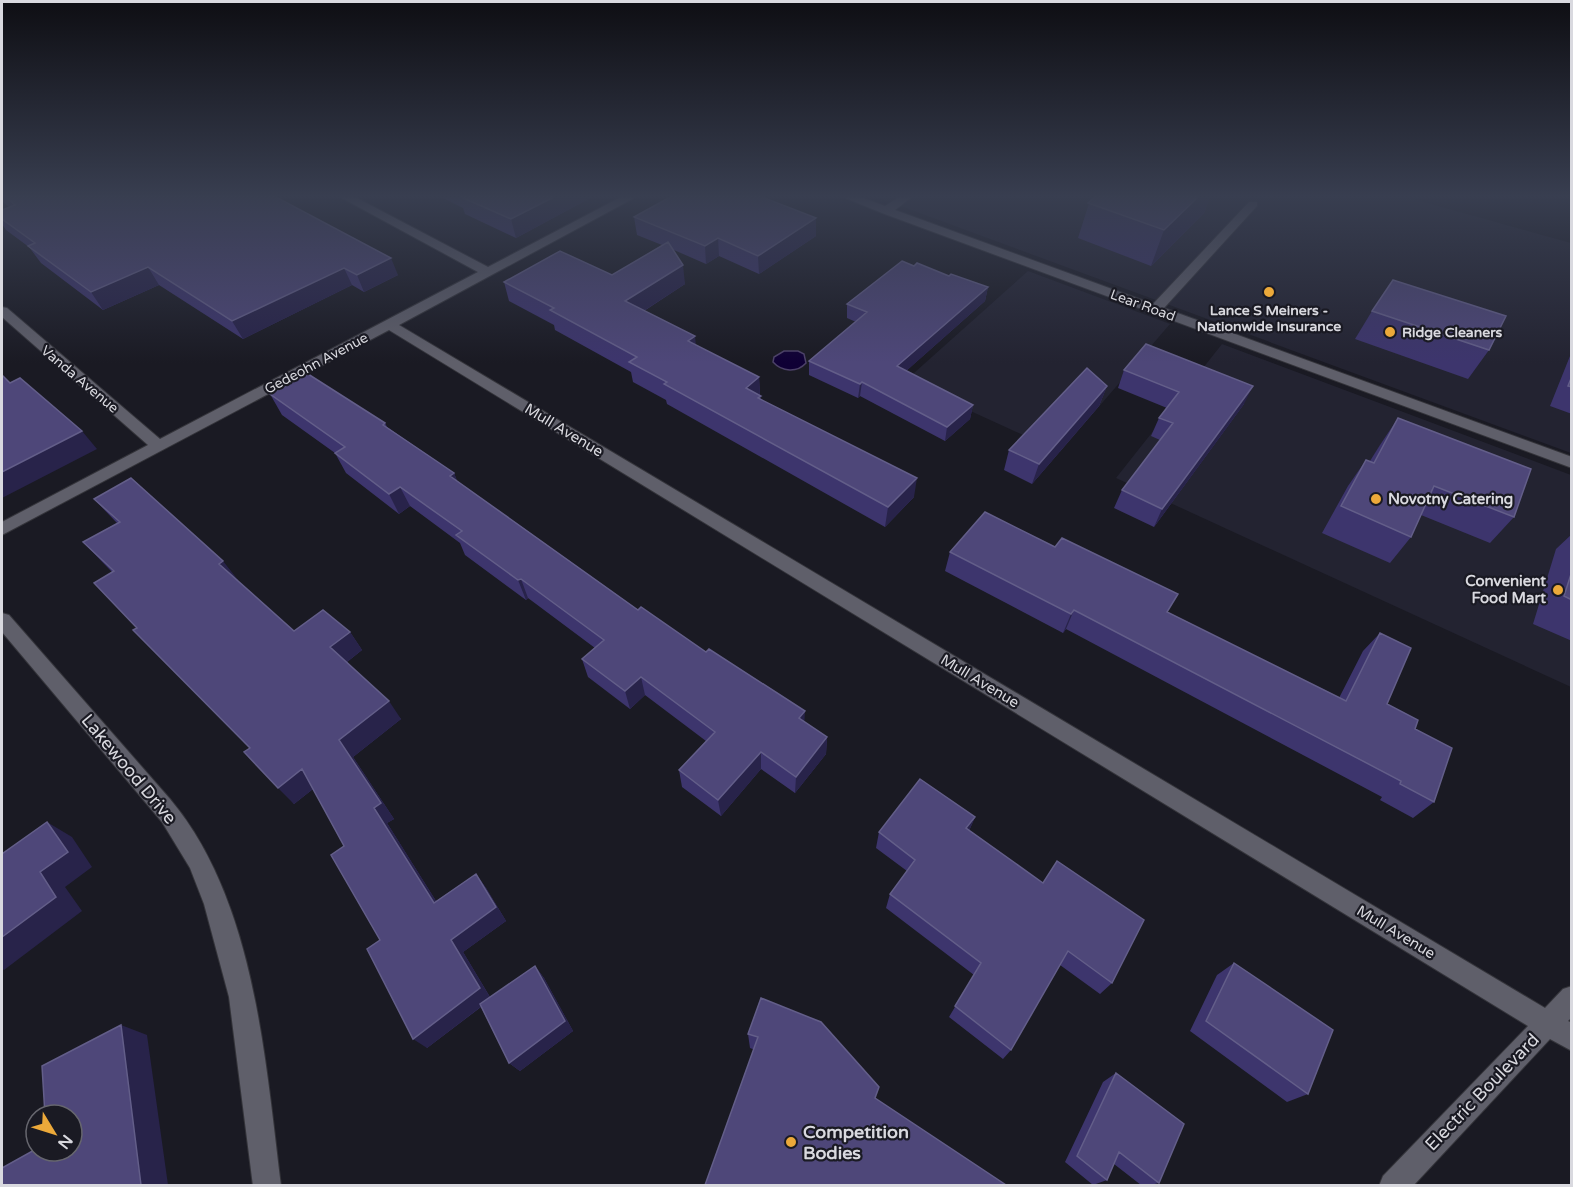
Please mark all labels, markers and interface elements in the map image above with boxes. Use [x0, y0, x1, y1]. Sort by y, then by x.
marker: Lance S Meiners - Nationwide Insurance [1262, 285, 1276, 299]
street label: Lear Road [1108, 286, 1178, 325]
place label: Lance S Meiners - Nationwide Insurance [1197, 302, 1341, 335]
place label: Ridge Cleaners [1402, 324, 1503, 341]
marker: Ridge Cleaners [1383, 325, 1397, 339]
street label: Gedeohn Avenue [262, 329, 371, 398]
street label: Vanda Avenue [38, 342, 122, 417]
street label: Mull Avenue [521, 399, 607, 461]
place label: Novotny Catering [1388, 490, 1513, 509]
marker: Novotny Catering [1369, 492, 1383, 506]
place label: Convenient Food Mart [1465, 572, 1546, 607]
marker: Convenient Food Mart [1551, 583, 1565, 597]
street label: Mull Avenue [937, 650, 1023, 712]
street label: Lakewood Drive [77, 710, 181, 828]
street label: Mull Avenue [1353, 901, 1439, 963]
street label: Electric Boulevard [1420, 1029, 1544, 1155]
north arrow [24, 1103, 84, 1163]
place label: Competition Bodies [803, 1121, 909, 1164]
text: N [53, 1130, 77, 1153]
marker: Competition Bodies [784, 1135, 798, 1149]

